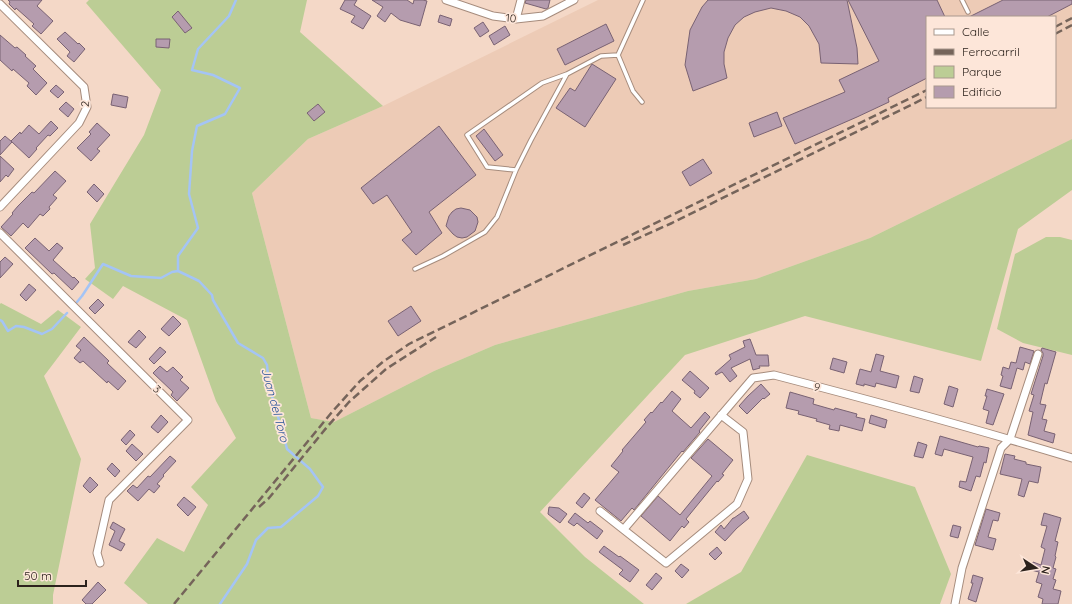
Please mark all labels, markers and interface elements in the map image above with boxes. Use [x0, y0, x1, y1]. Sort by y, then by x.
street label: 10 [505, 11, 517, 25]
legend [926, 16, 1056, 108]
text: Calle [962, 24, 990, 39]
text: Ferrocarril [962, 44, 1020, 59]
text: Parque [962, 64, 1002, 79]
text: Edificio [962, 84, 1002, 99]
street label: 2 [78, 100, 92, 108]
water label: Juan del Toro [258, 366, 293, 444]
street label: 9 [812, 379, 822, 395]
street label: 3 [150, 382, 164, 396]
north arrow [1016, 548, 1056, 588]
scale bar [18, 562, 86, 588]
text: N [1038, 565, 1053, 575]
text: 50 m [24, 568, 52, 583]

